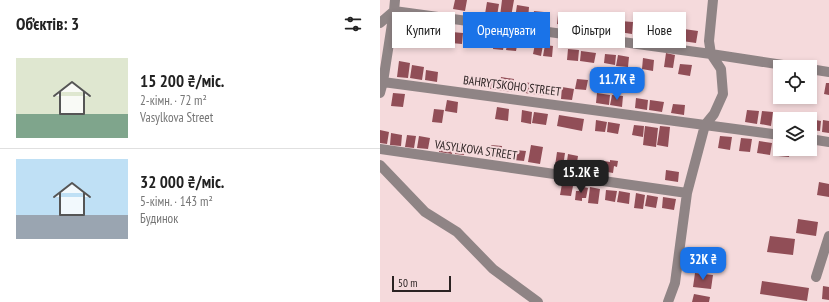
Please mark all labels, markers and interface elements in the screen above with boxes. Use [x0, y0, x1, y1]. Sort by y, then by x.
chip: Купити [392, 12, 455, 48]
chip: Орендувати [463, 12, 550, 48]
chip: Фільтри [558, 12, 625, 48]
chip: Нове [633, 12, 686, 48]
text: Об’єктів: 3 [16, 13, 79, 35]
icon: filters [342, 13, 364, 35]
map controls [773, 60, 817, 156]
button: locate [773, 60, 817, 104]
pin: 11.7K ₴ [580, 67, 654, 101]
text: 15 200 ₴/міс. [140, 70, 224, 92]
text: 11.7K ₴ [599, 71, 635, 88]
street label: BAHRYTSKOHO STREET [462, 72, 562, 99]
icon: home [48, 74, 96, 122]
text: 2-кімн. · 72 m² [140, 92, 207, 109]
text: Vasylkova Street [140, 109, 213, 126]
button: layers [773, 112, 817, 156]
street label: VASYLKOVA STREET [433, 136, 519, 163]
pin: 15.2K ₴ [544, 160, 618, 194]
text: 15.2K ₴ [563, 164, 599, 181]
text: 32 000 ₴/міс. [140, 171, 224, 193]
icon: home [48, 175, 96, 223]
text: 5-кімн. · 143 m² [140, 193, 213, 210]
text: Будинок [140, 210, 178, 227]
pin: 32K ₴ [675, 247, 731, 281]
text: 32K ₴ [689, 251, 717, 268]
scale bar [392, 274, 451, 293]
text: 50 m [398, 276, 417, 290]

